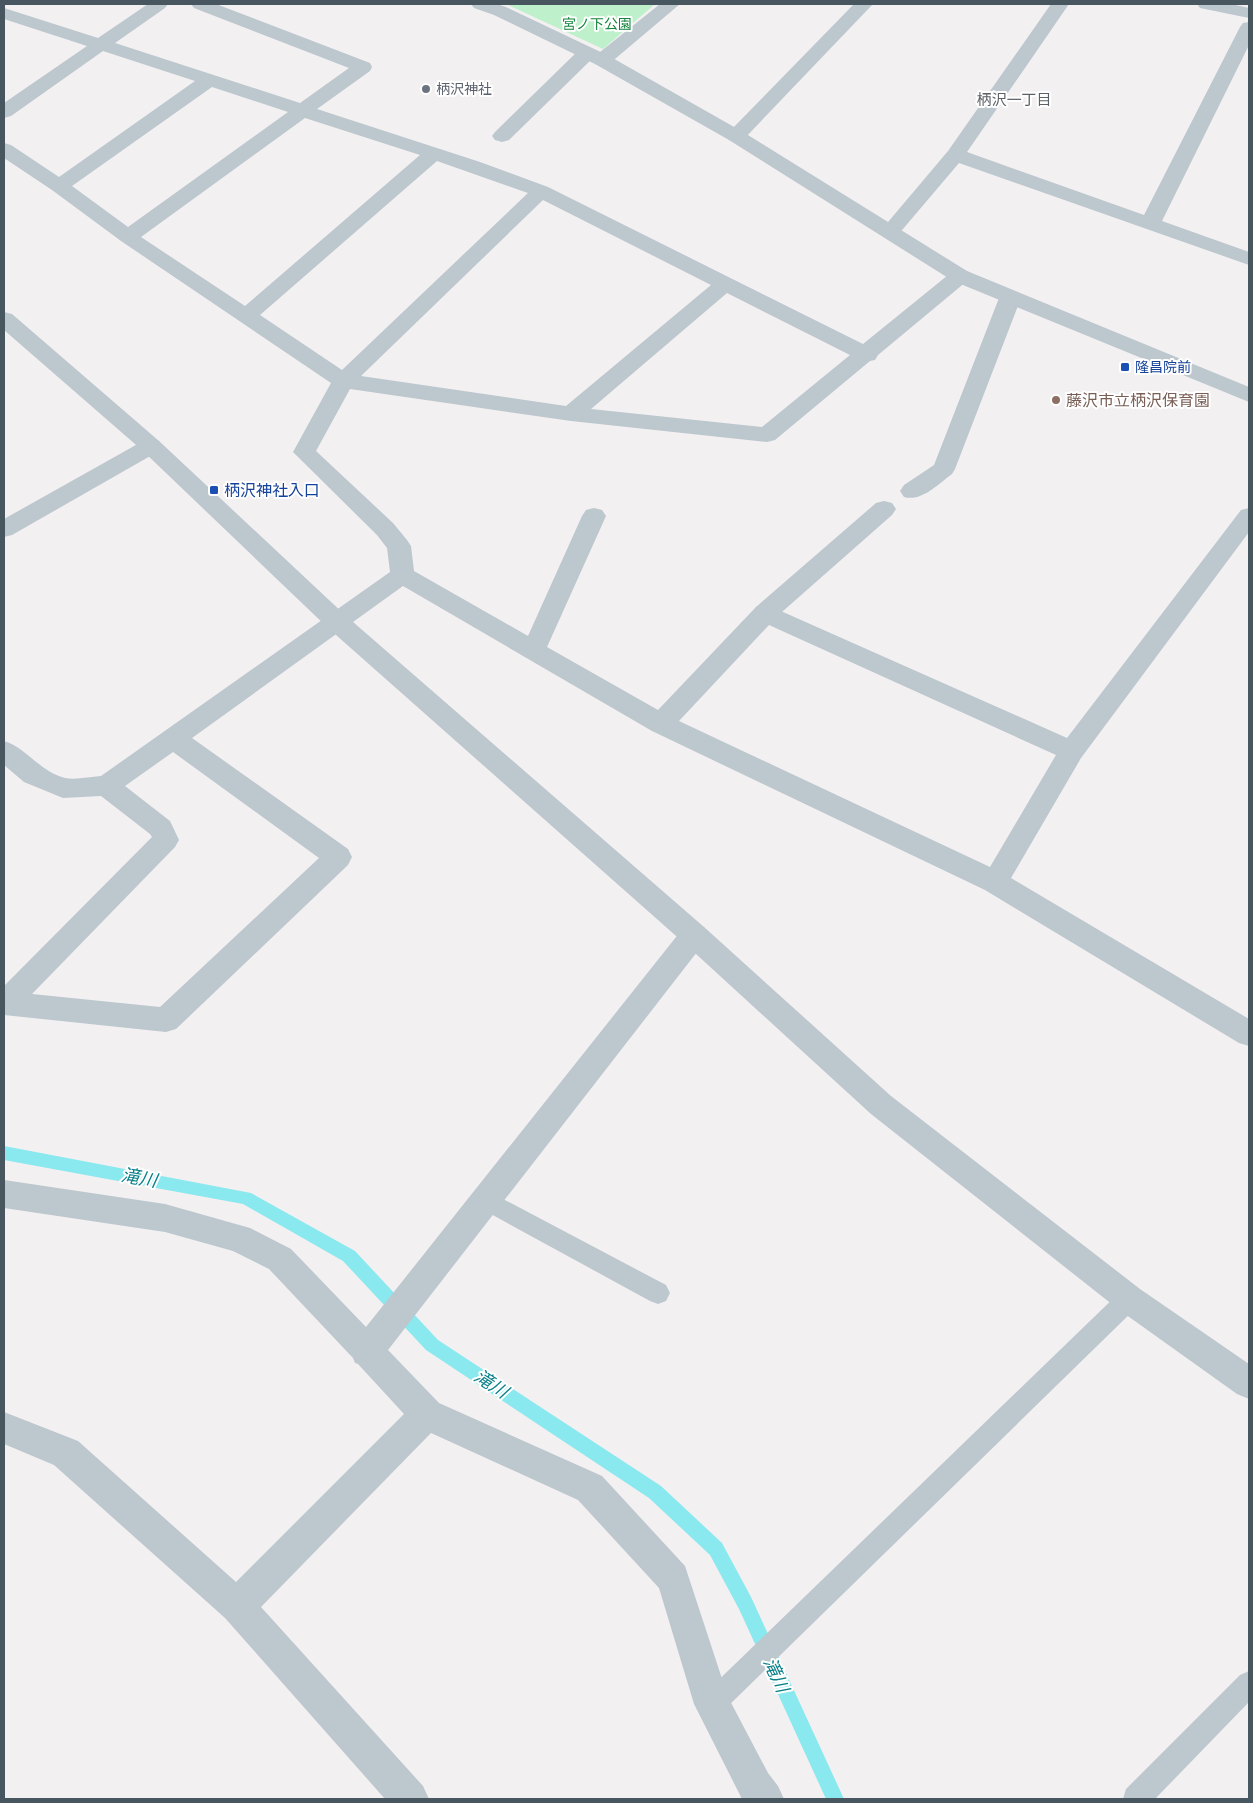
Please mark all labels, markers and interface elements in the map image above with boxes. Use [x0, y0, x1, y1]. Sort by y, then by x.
park label: 宮ノ下公園 [562, 16, 632, 33]
place label: 柄沢神社 [436, 81, 492, 98]
marker: 柄沢神社 [420, 83, 432, 95]
district label: 柄沢一丁目 [976, 91, 1052, 109]
place label: 隆昌院前 [1135, 359, 1191, 376]
marker: 隆昌院前 [1119, 361, 1131, 373]
place label: 藤沢市立柄沢保育園 [1066, 391, 1210, 411]
marker: 藤沢市立柄沢保育園 [1050, 394, 1062, 406]
place label: 柄沢神社入口 [224, 481, 320, 501]
marker: 柄沢神社入口 [208, 484, 220, 496]
water label: 滝川 [119, 1164, 161, 1192]
water label: 滝川 [470, 1365, 514, 1404]
water label: 滝川 [758, 1654, 794, 1698]

